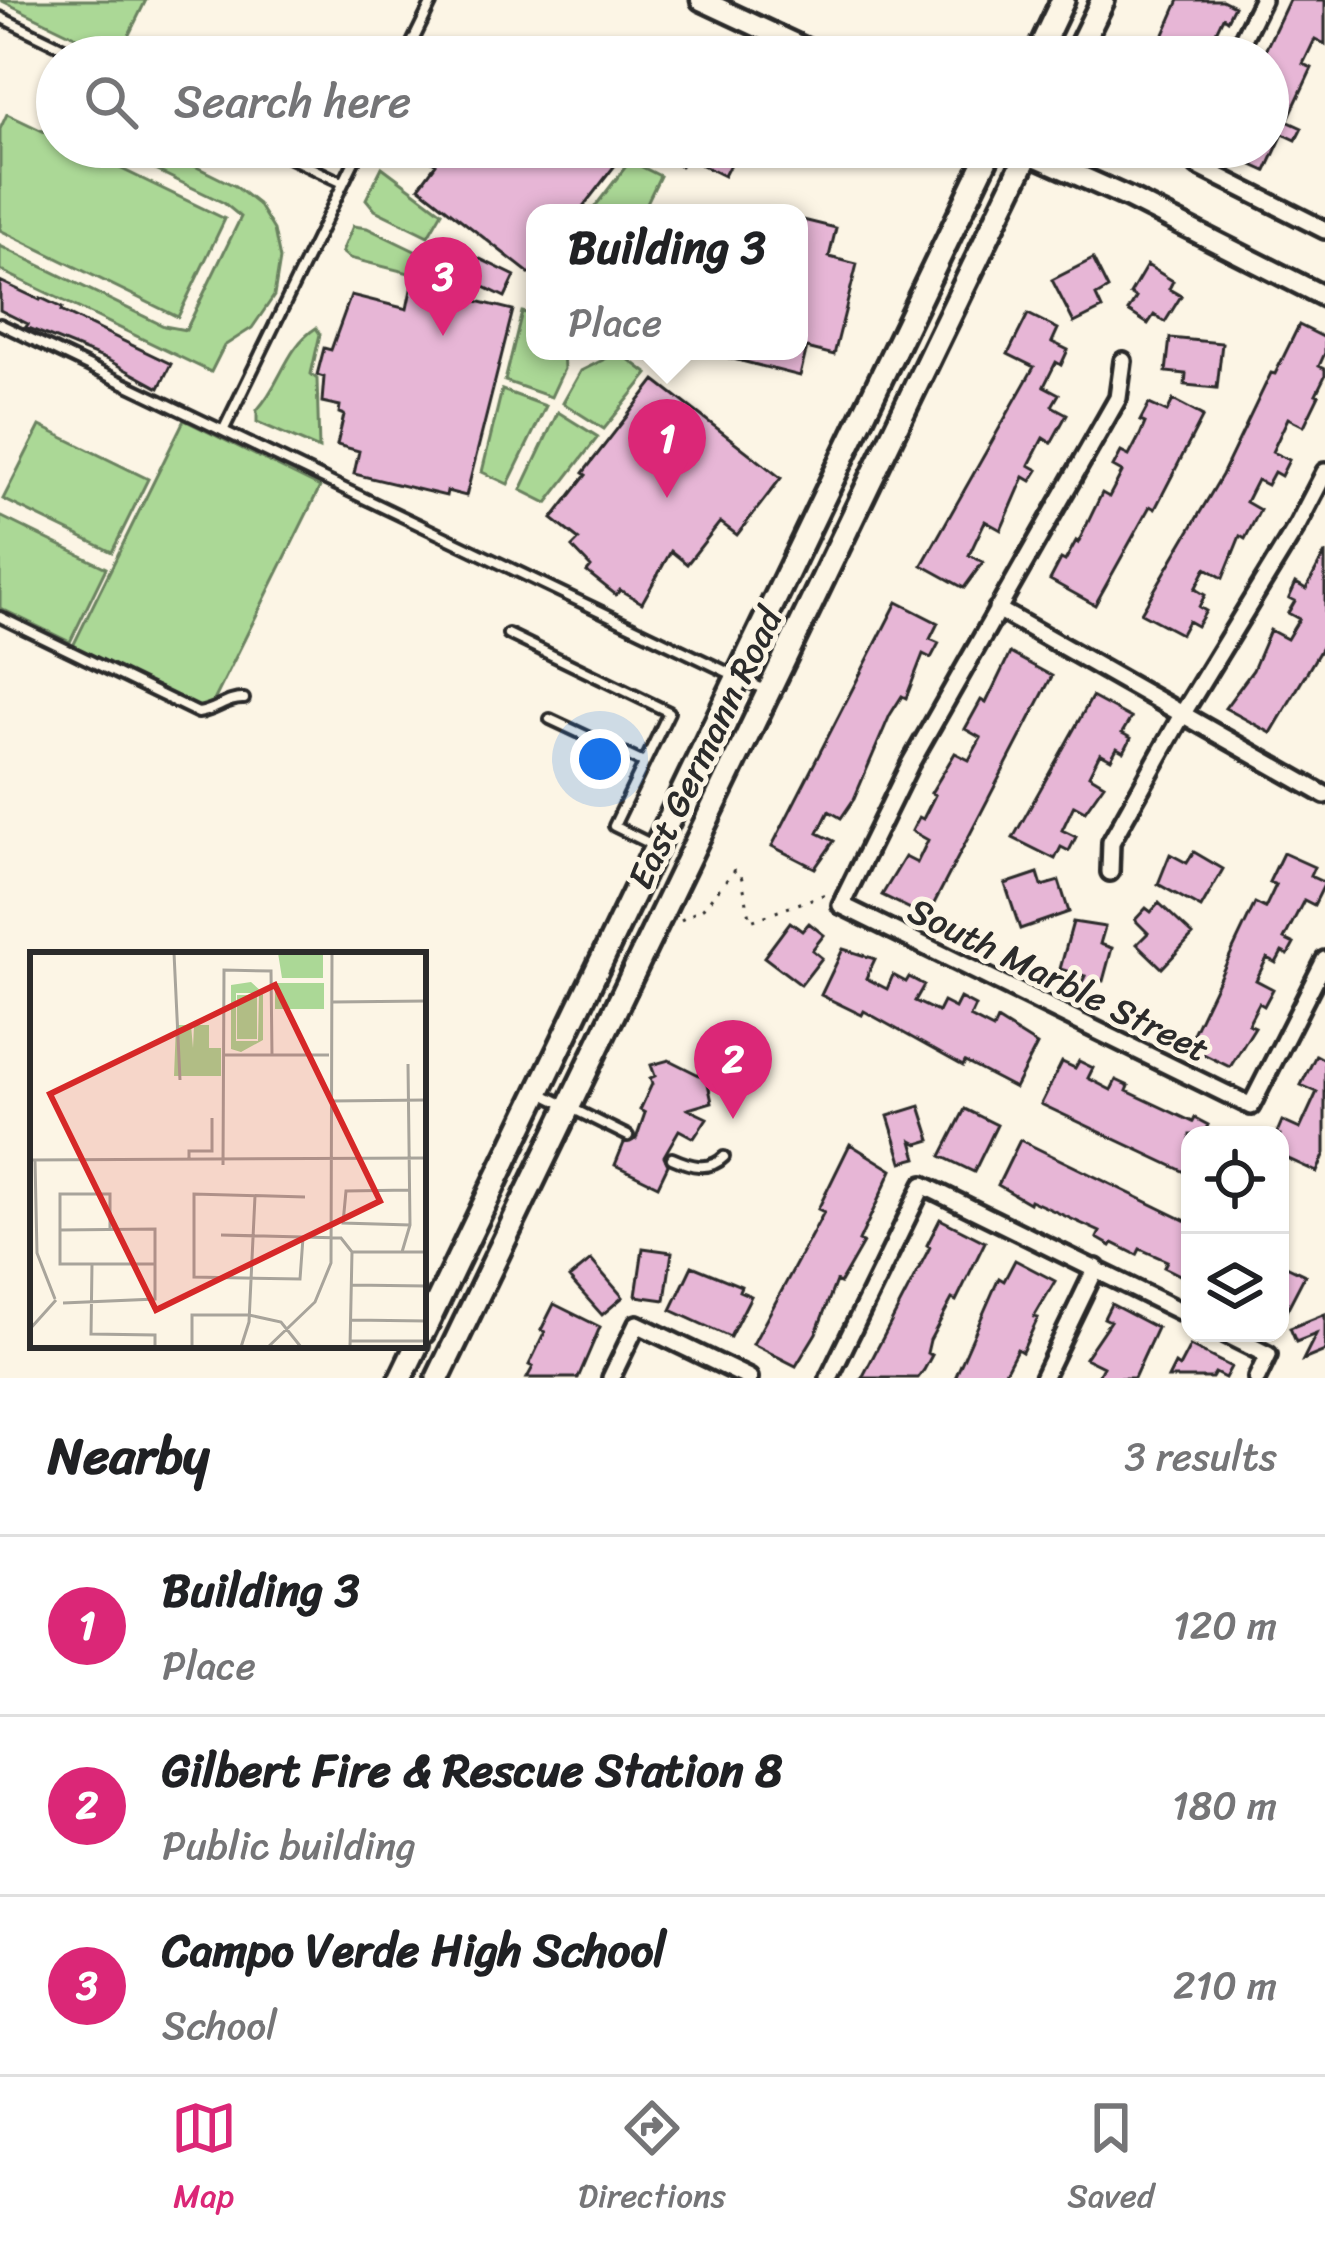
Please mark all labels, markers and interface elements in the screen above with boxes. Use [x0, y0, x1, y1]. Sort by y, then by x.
search box [36, 36, 1289, 168]
text: Search here [174, 62, 411, 142]
icon: search [78, 69, 144, 135]
popup [526, 204, 808, 360]
text: Building 3 [568, 208, 766, 288]
pin: 3 [404, 237, 482, 336]
text: Place [568, 288, 662, 357]
pin: 1 [628, 399, 706, 498]
street label: East Germann Road [609, 594, 802, 900]
your location [570, 729, 630, 789]
street label: South Marble Street [897, 879, 1220, 1081]
inset map [30, 952, 426, 1348]
pin: 2 [694, 1020, 772, 1119]
map controls [1181, 1126, 1289, 1342]
button: locate [1181, 1126, 1289, 1234]
button: layers [1181, 1234, 1289, 1342]
text: Nearby [48, 1411, 209, 1501]
text: 3 results [1124, 1422, 1277, 1491]
text: Building 3 [162, 1551, 359, 1631]
text: 1 [79, 1591, 95, 1660]
text: 120 m [1173, 1591, 1277, 1660]
text: Place [162, 1631, 256, 1700]
text: Gilbert Fire & Rescue Station 8 [162, 1731, 782, 1811]
text: 2 [76, 1771, 98, 1840]
text: 180 m [1172, 1771, 1277, 1840]
text: Public building [162, 1811, 416, 1880]
text: Campo Verde High School [162, 1911, 666, 1991]
text: 3 [76, 1951, 98, 2020]
text: 210 m [1173, 1951, 1277, 2020]
text: School [162, 1991, 277, 2060]
tab: Map [171, 2095, 237, 2225]
tab: Directions [578, 2095, 726, 2225]
tab: Saved [1067, 2095, 1154, 2225]

